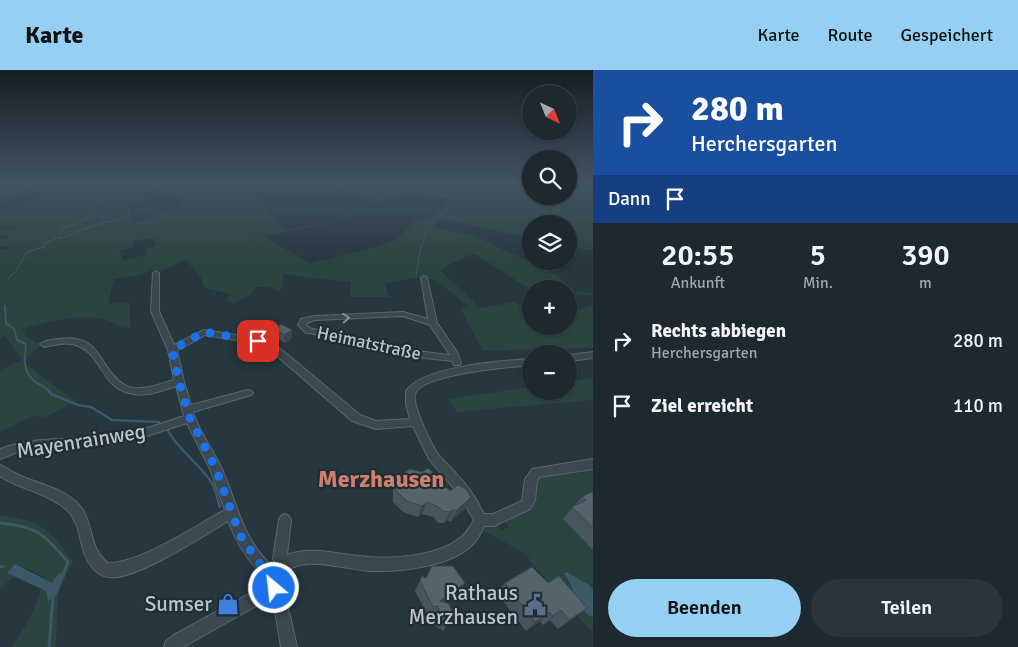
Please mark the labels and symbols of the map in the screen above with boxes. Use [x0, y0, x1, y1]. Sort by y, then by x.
north arrow [522, 85, 578, 140]
one-way arrow [342, 312, 350, 323]
pin [237, 320, 279, 362]
street label: Heimatstraße [315, 321, 423, 365]
street label: Mayenrainweg [15, 418, 147, 464]
district label: Merzhausen [318, 464, 444, 494]
position arrow [247, 561, 299, 613]
place label: Rathaus Merzhausen [409, 580, 518, 630]
place label: Sumser [145, 591, 212, 617]
shop icon: Sumser [215, 591, 241, 617]
public building icon: Rathaus Merzhausen [522, 592, 548, 618]

